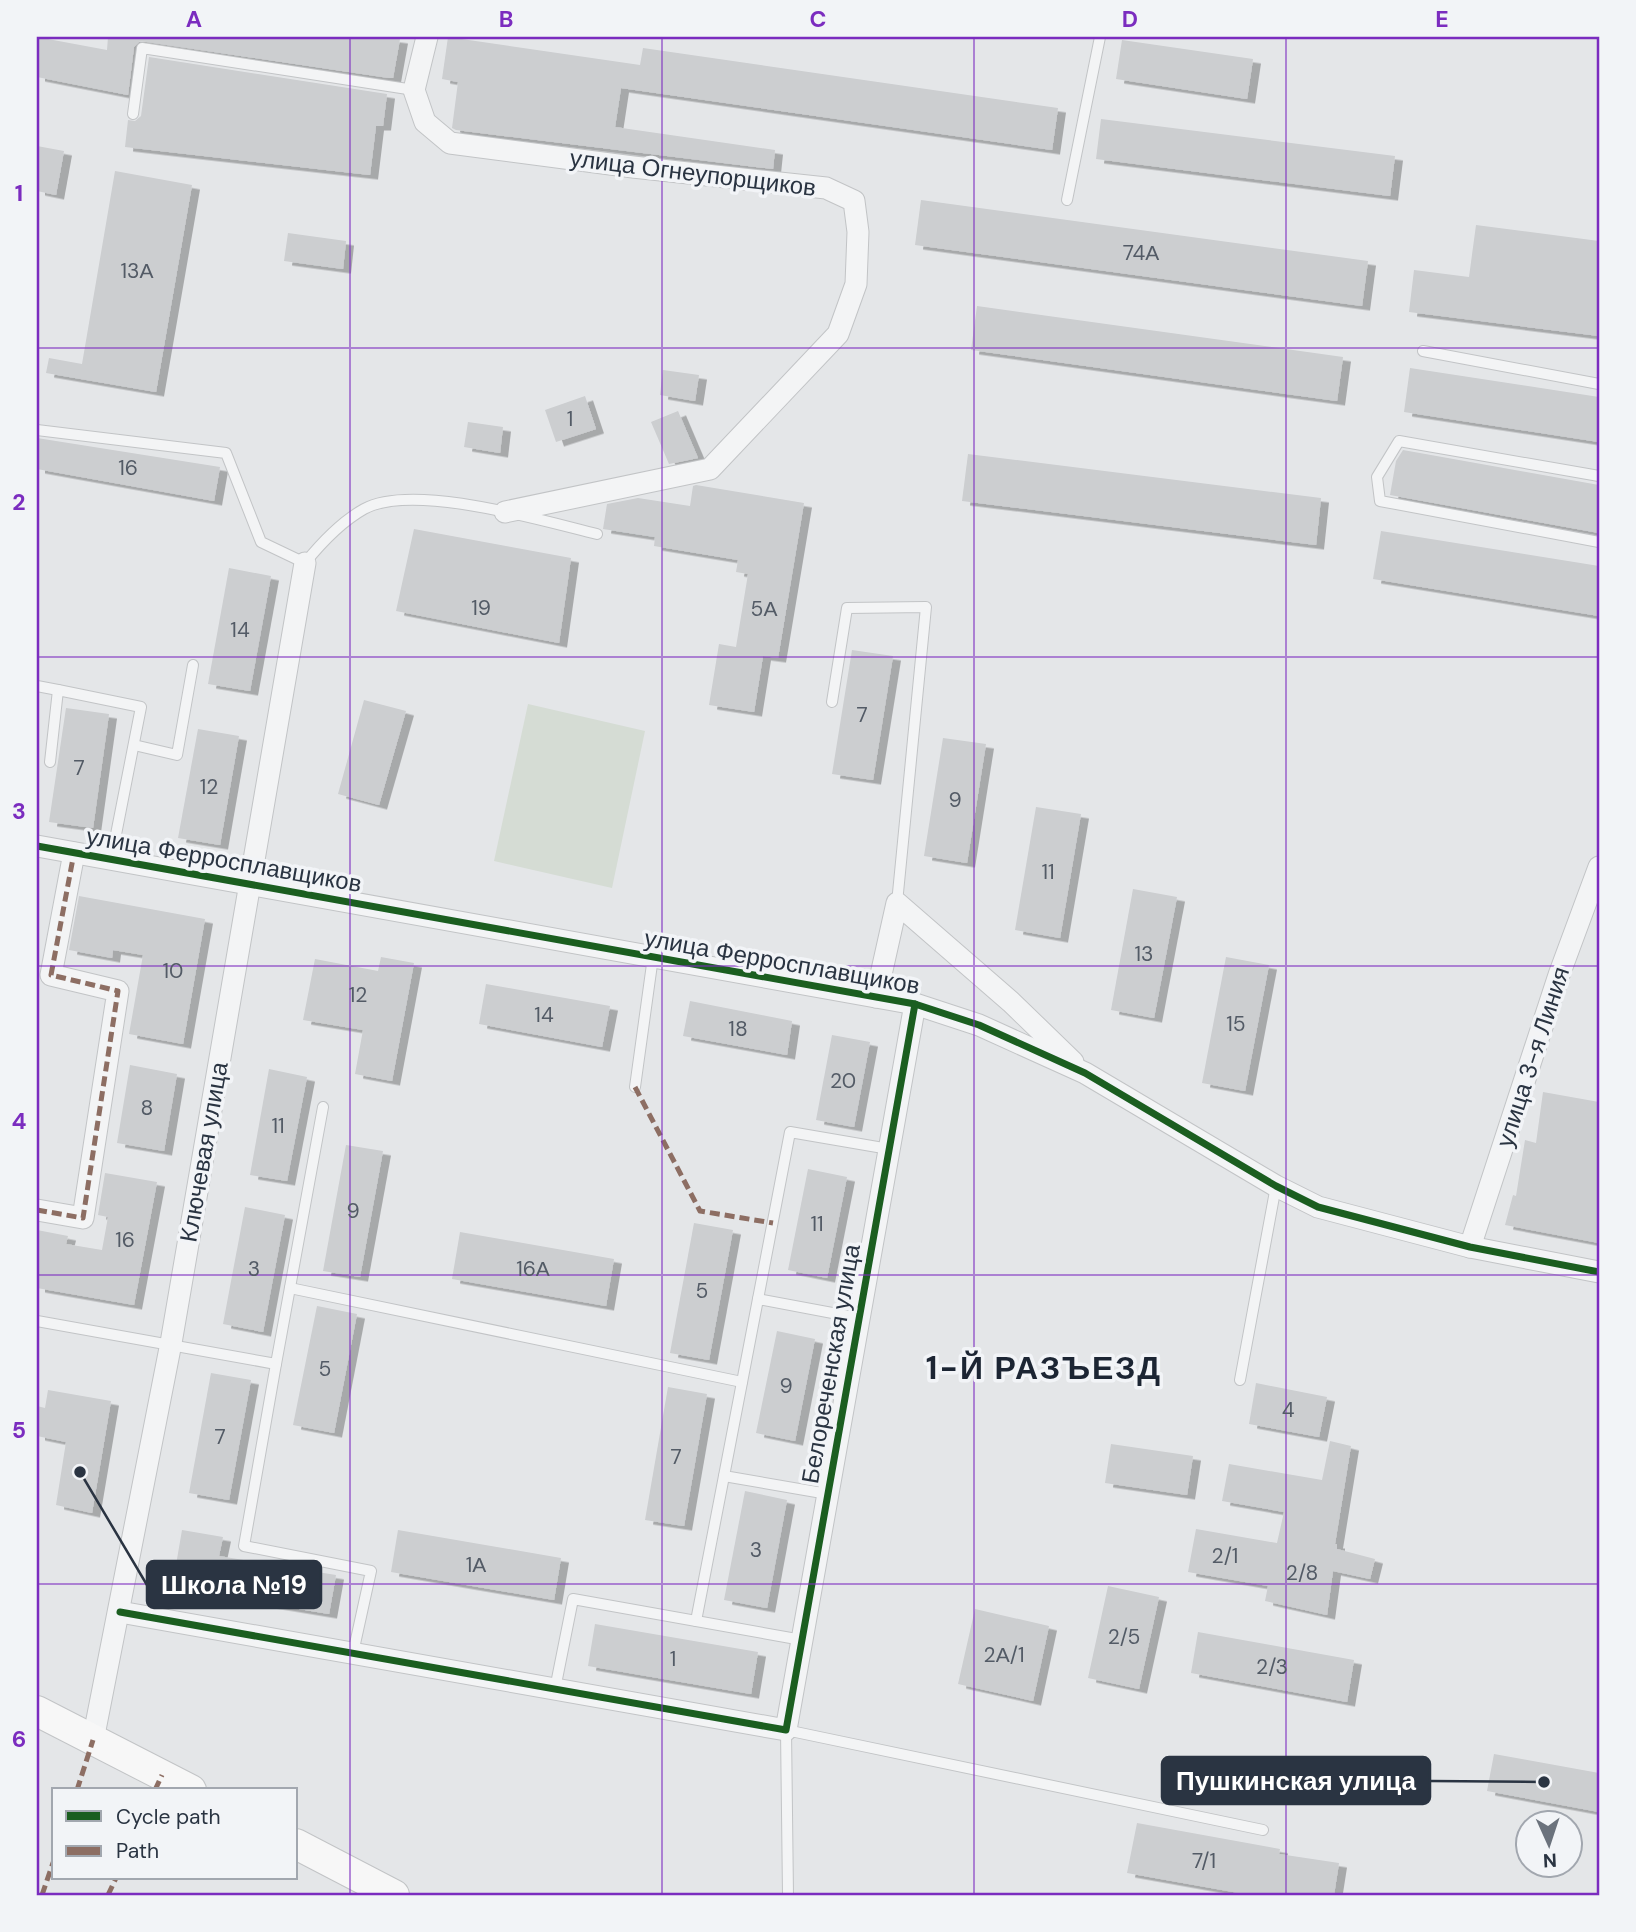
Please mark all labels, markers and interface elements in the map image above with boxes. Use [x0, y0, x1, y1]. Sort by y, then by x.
text: A [186, 4, 202, 34]
text: B [499, 4, 513, 34]
text: C [810, 4, 826, 34]
text: D [1122, 4, 1138, 34]
text: E [1435, 4, 1449, 34]
street label: улица Огнеупорщиков [568, 142, 818, 203]
text: 1 [15, 178, 23, 208]
house number: 74А [1123, 239, 1159, 267]
house number: 13А [121, 257, 153, 285]
house number: 1 [567, 405, 573, 433]
house number: 16 [118, 454, 138, 482]
text: 2 [12, 487, 26, 517]
house number: 19 [471, 594, 491, 622]
house number: 5А [751, 595, 777, 623]
house number: 14 [230, 616, 250, 644]
house number: 7 [856, 701, 868, 729]
house number: 7 [73, 754, 85, 782]
house number: 12 [200, 773, 218, 801]
house number: 9 [948, 786, 962, 814]
text: 3 [12, 796, 26, 826]
street label: улица Ферросплавщиков [84, 820, 364, 899]
house number: 11 [1041, 858, 1055, 886]
street label: улица Ферросплавщиков [642, 922, 922, 1001]
house number: 13 [1135, 940, 1153, 968]
house number: 10 [163, 957, 183, 985]
street label: улица 3-я Линия [1489, 963, 1576, 1151]
house number: 12 [349, 981, 367, 1009]
house number: 14 [534, 1001, 554, 1029]
house number: 15 [1226, 1010, 1246, 1038]
house number: 18 [728, 1015, 748, 1043]
street label: Ключевая улица [172, 1059, 235, 1244]
house number: 20 [830, 1067, 856, 1095]
house number: 8 [141, 1094, 153, 1122]
text: 4 [12, 1106, 27, 1136]
house number: 11 [271, 1112, 285, 1140]
house number: 9 [346, 1197, 360, 1225]
house number: 11 [810, 1210, 824, 1238]
house number: 16 [115, 1226, 135, 1254]
street label: Белореченская улица [794, 1241, 867, 1486]
house number: 3 [248, 1255, 260, 1283]
house number: 16А [516, 1255, 550, 1283]
house number: 5 [696, 1277, 708, 1305]
district label: 1-Й РАЗЪЕЗД [926, 1347, 1162, 1389]
house number: 5 [319, 1355, 331, 1383]
house number: 9 [779, 1372, 793, 1400]
house number: 4 [1282, 1396, 1295, 1424]
text: 5 [12, 1415, 26, 1445]
house number: 7 [214, 1423, 226, 1451]
house number: 7 [670, 1443, 682, 1471]
house number: 3 [750, 1536, 762, 1564]
house number: 2/1 [1212, 1542, 1238, 1570]
house number: 1А [466, 1551, 486, 1579]
house number: 2/8 [1286, 1559, 1318, 1587]
callout: Школа №19 [147, 1561, 321, 1608]
text: Школа №19 [161, 1568, 307, 1602]
house number: 2/5 [1108, 1623, 1140, 1651]
house number: 2А/1 [984, 1641, 1024, 1669]
house number: 1 [670, 1645, 676, 1673]
house number: 2/3 [1256, 1653, 1288, 1681]
text: 6 [12, 1724, 26, 1754]
callout: Пушкинская улица [1162, 1757, 1430, 1804]
text: Пушкинская улица [1176, 1764, 1417, 1798]
legend [52, 1788, 298, 1880]
text: Cycle path [116, 1803, 221, 1831]
north arrow [1514, 1810, 1584, 1880]
text: Path [116, 1837, 159, 1865]
house number: 7/1 [1192, 1847, 1216, 1875]
text: N [1542, 1848, 1557, 1873]

